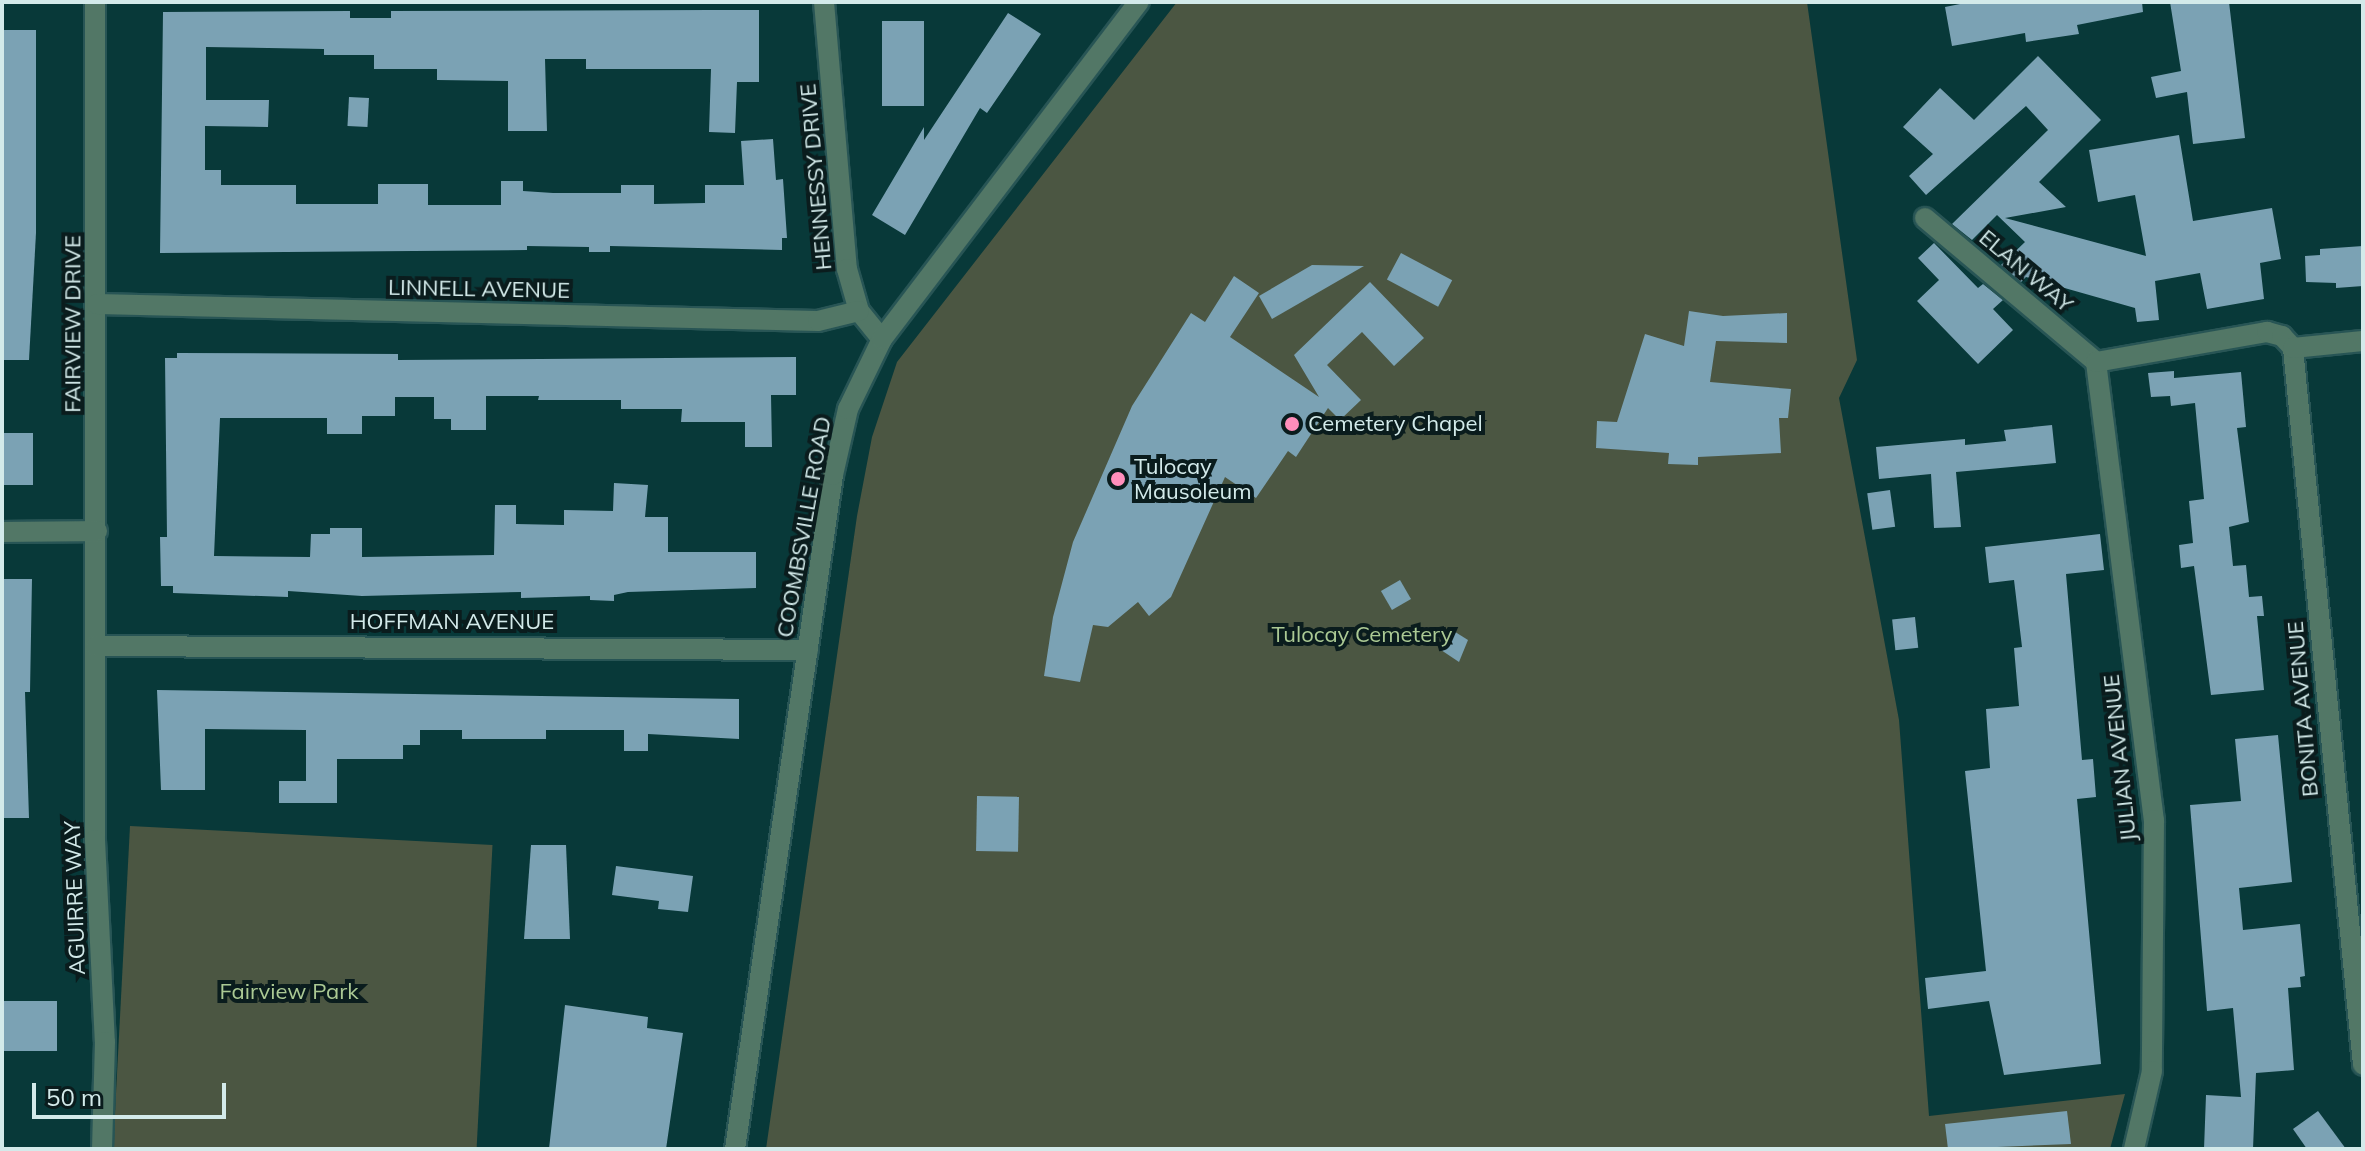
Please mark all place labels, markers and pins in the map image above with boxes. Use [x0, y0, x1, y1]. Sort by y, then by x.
place label: Cemetery Chapel [1308, 411, 1483, 437]
marker: Cemetery Chapel [1283, 415, 1301, 433]
place label: Tulocay Mausoleum [1134, 453, 1251, 504]
marker: Tulocay Mausoleum [1109, 470, 1127, 488]

